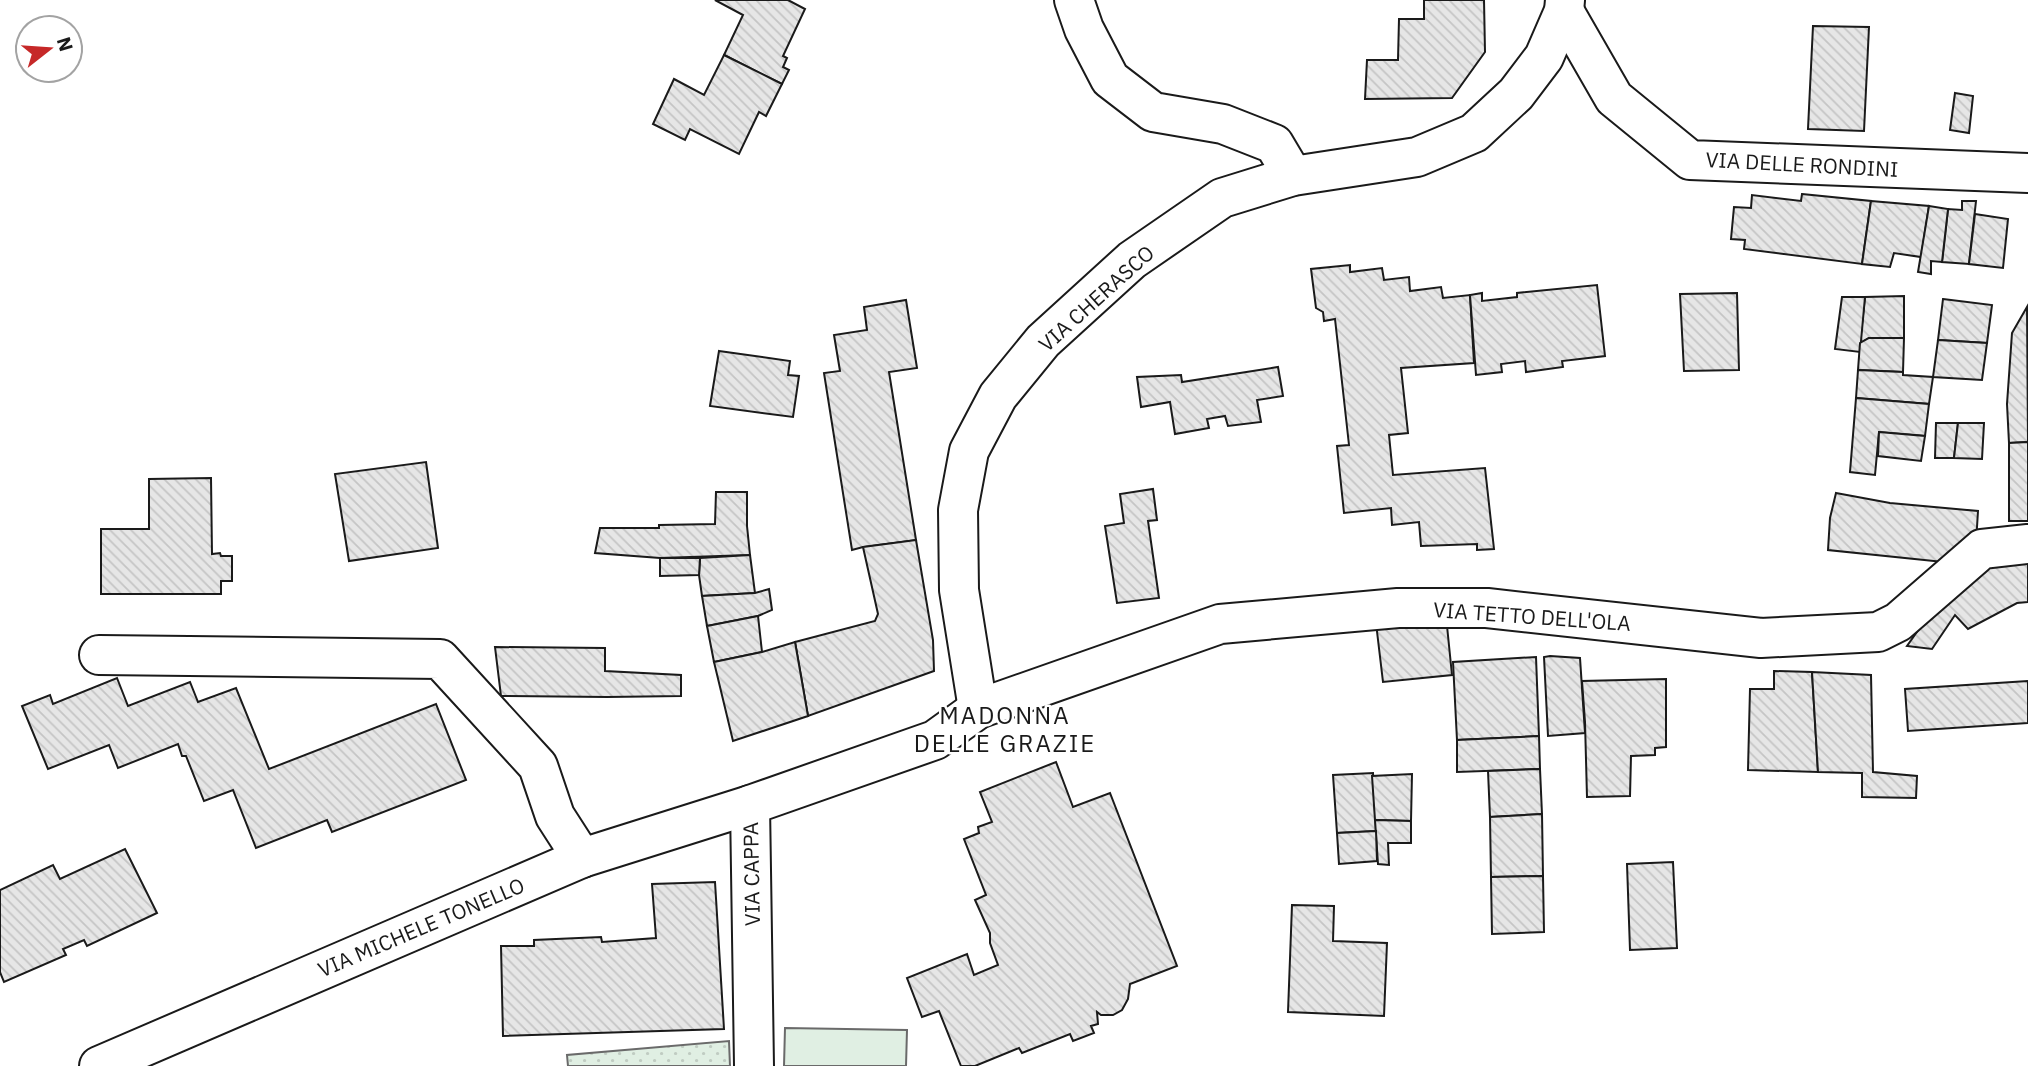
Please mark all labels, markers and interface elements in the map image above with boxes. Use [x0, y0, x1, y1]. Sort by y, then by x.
north arrow [14, 14, 84, 84]
text: N [52, 34, 79, 54]
street label: VIA DELLE RONDINI [1705, 145, 1899, 183]
street label: VIA CHERASCO [1032, 239, 1160, 357]
street label: VIA TETTO DELL'OLA [1432, 595, 1632, 637]
district label: MADONNA DELLE GRAZIE [914, 699, 1096, 759]
street label: VIA CAPPA [736, 822, 766, 926]
street label: VIA MICHELE TONELLO [313, 871, 529, 983]

